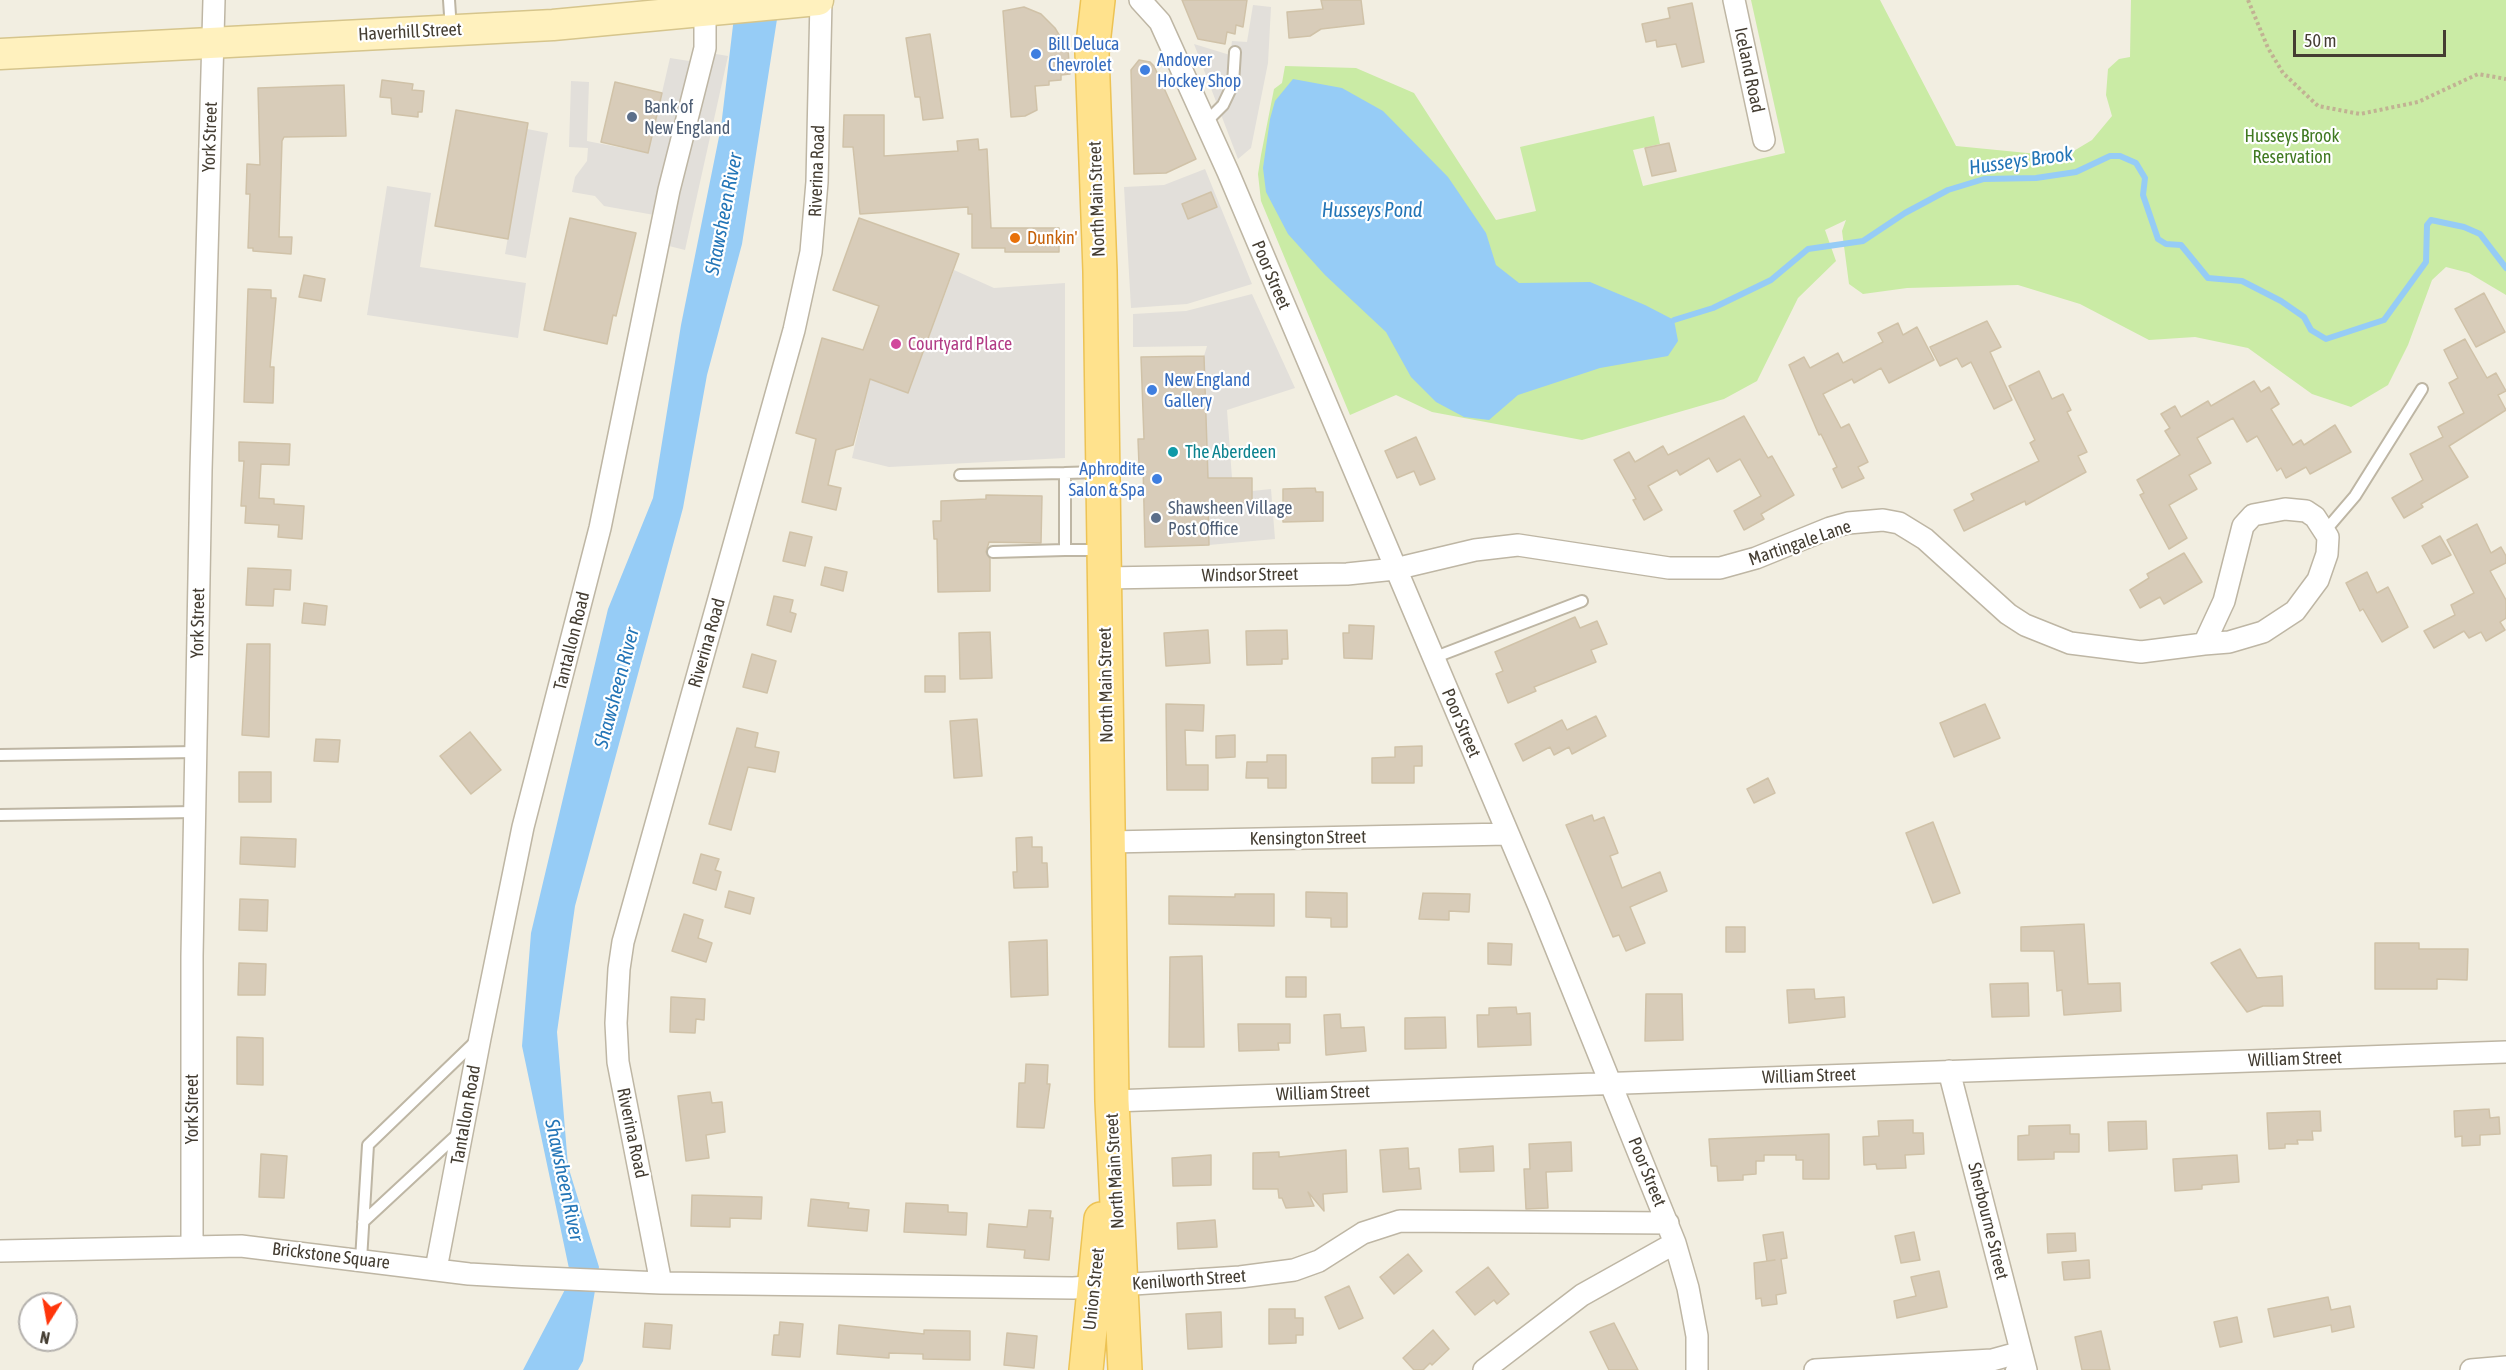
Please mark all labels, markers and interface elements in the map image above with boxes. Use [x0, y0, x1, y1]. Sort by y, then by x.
street label: Haverhill Street [358, 18, 462, 46]
scale bar [2296, 18, 2449, 56]
street label: Iceland Road [1729, 25, 1769, 115]
text: 50 m [2304, 30, 2336, 51]
place label: Bill Deluca Chevrolet [1048, 33, 1119, 76]
marker: Bill Deluca Chevrolet [1029, 47, 1043, 61]
place label: Andover Hockey Shop [1157, 49, 1241, 92]
marker: Andover Hockey Shop [1138, 63, 1152, 77]
place label: Bank of New England [644, 96, 730, 138]
street label: York Street [198, 101, 222, 173]
marker: Bank of New England [625, 110, 639, 124]
street label: Riverina Road [805, 125, 829, 217]
park label: Husseys Brook Reservation [2245, 125, 2339, 168]
street label: North Main Street [1084, 141, 1110, 257]
water label: Husseys Brook [1967, 142, 2075, 180]
water label: Shawsheen River [700, 151, 748, 277]
water label: Husseys Pond [1322, 199, 1422, 223]
place label: Dunkin' [1027, 227, 1077, 249]
marker: Dunkin' [1008, 231, 1022, 245]
street label: Poor Street [1247, 237, 1295, 313]
place label: Courtyard Place [908, 333, 1012, 355]
marker: Courtyard Place [889, 337, 903, 351]
place label: New England Gallery [1164, 369, 1250, 412]
marker: New England Gallery [1145, 383, 1159, 397]
place label: The Aberdeen [1185, 441, 1276, 463]
marker: The Aberdeen [1166, 445, 1180, 459]
place label: Aphrodite Salon & Spa [1069, 458, 1145, 500]
marker: Aphrodite Salon & Spa [1150, 472, 1164, 486]
place label: Shawsheen Village Post Office [1168, 497, 1292, 540]
marker: Shawsheen Village Post Office [1149, 511, 1163, 525]
street label: Martingale Lane [1746, 515, 1854, 571]
street label: Windsor Street [1202, 563, 1298, 587]
street label: York Street [187, 588, 209, 658]
street label: Tantallon Road [549, 590, 595, 692]
street label: Riverina Road [684, 596, 730, 690]
water label: Shawsheen River [589, 625, 645, 751]
street label: North Main Street [1094, 627, 1118, 743]
street label: Poor Street [1437, 685, 1485, 761]
street label: Kensington Street [1250, 826, 1366, 850]
street label: William Street [2248, 1047, 2342, 1071]
street label: Tantallon Road [447, 1064, 485, 1166]
street label: William Street [1762, 1064, 1856, 1088]
street label: York Street [181, 1074, 203, 1144]
street label: William Street [1276, 1081, 1370, 1105]
street label: Riverina Road [612, 1086, 652, 1180]
street label: North Main Street [1101, 1113, 1129, 1229]
water label: Shawsheen River [539, 1117, 589, 1243]
street label: Poor Street [1623, 1134, 1671, 1210]
street label: Sherbourne Street [1963, 1160, 2013, 1282]
street label: Brickstone Square [271, 1238, 391, 1274]
street label: Union Street [1079, 1247, 1109, 1331]
street label: Kenilworth Street [1131, 1265, 1247, 1295]
north arrow [18, 1292, 78, 1352]
text: N [39, 1328, 51, 1347]

